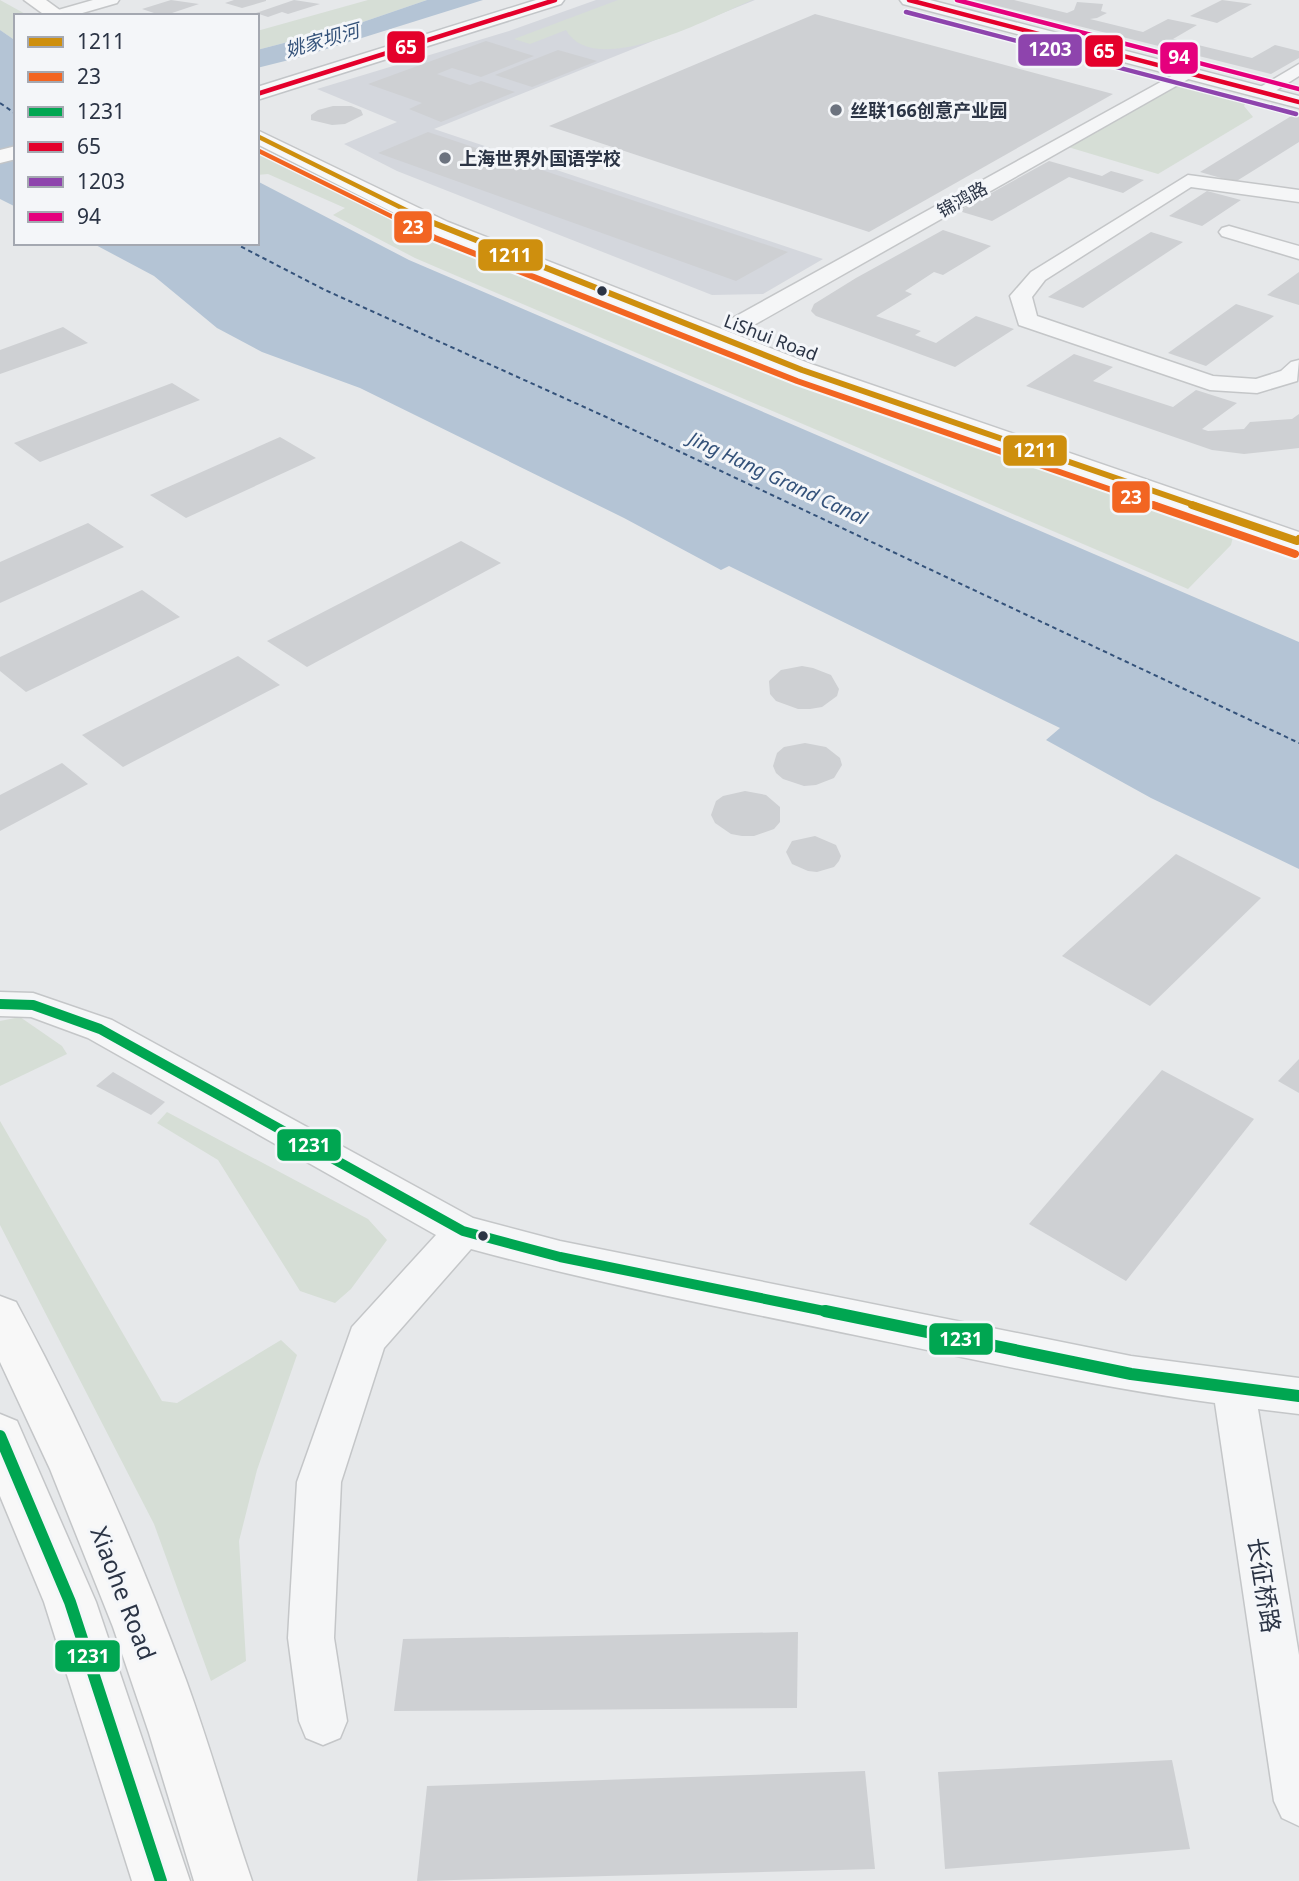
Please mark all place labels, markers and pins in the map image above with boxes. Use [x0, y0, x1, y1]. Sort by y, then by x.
place label: 丝联166创意产业园 [850, 98, 1007, 122]
marker: 丝联166创意产业园 [828, 102, 844, 118]
place label: 上海世界外国语学校 [459, 146, 621, 170]
marker: 上海世界外国语学校 [437, 150, 453, 166]
unlabelled marker [595, 284, 609, 298]
unlabelled marker [476, 1229, 490, 1243]

